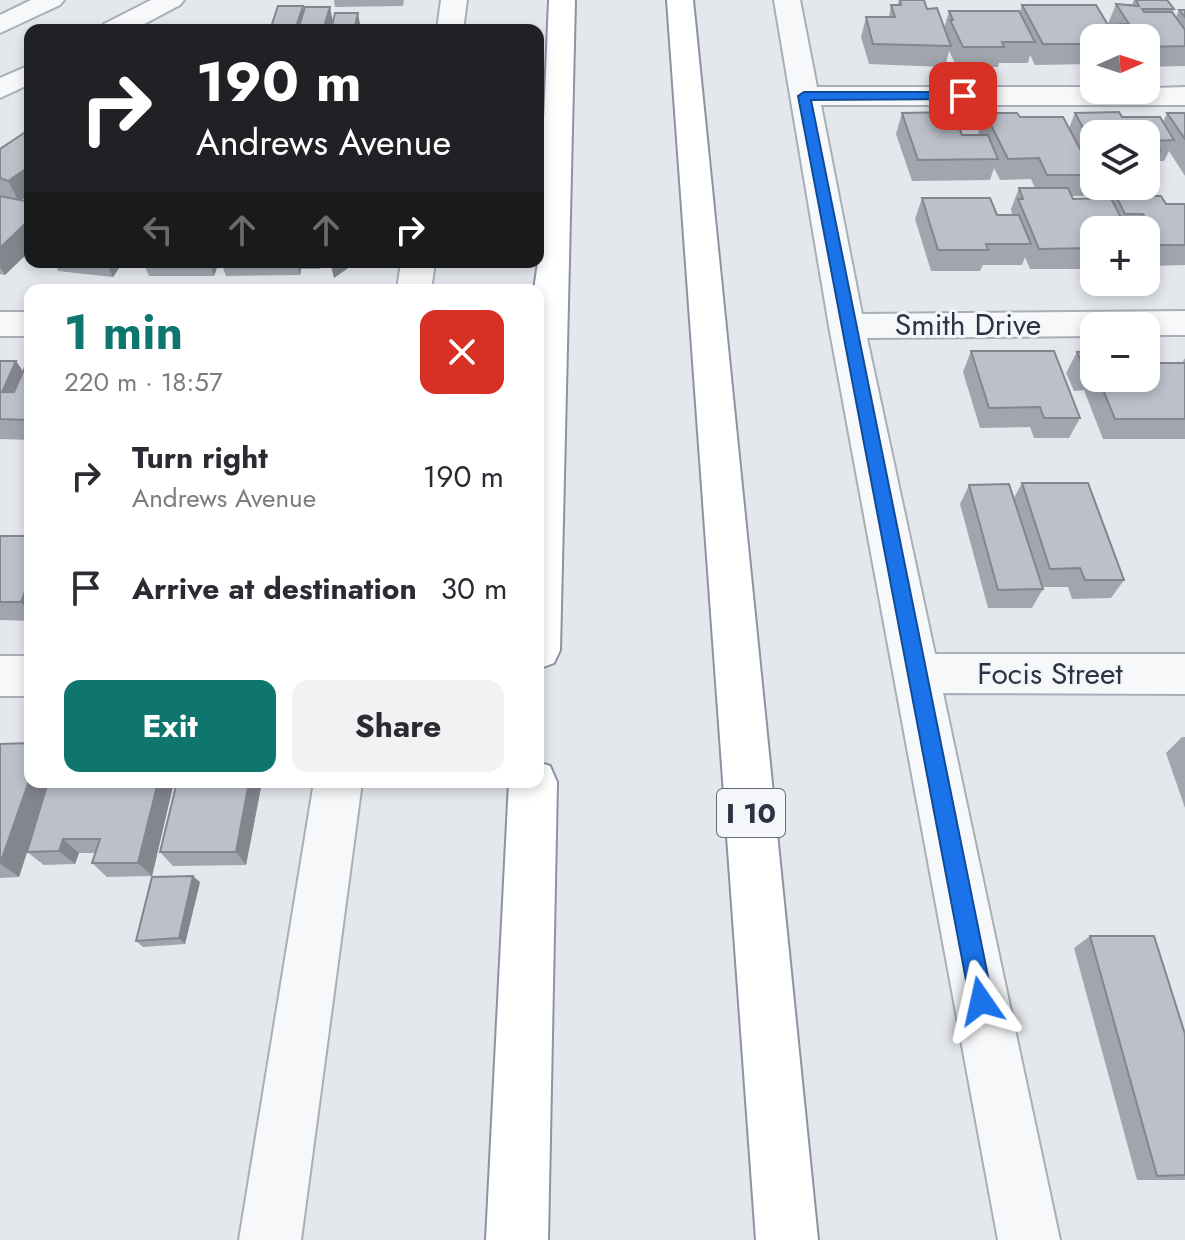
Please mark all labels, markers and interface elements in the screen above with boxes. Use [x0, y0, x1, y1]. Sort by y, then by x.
north arrow [1080, 24, 1160, 104]
map controls [1080, 24, 1160, 392]
text: 190 m [196, 41, 362, 122]
icon: right [64, 56, 168, 160]
pin [929, 62, 997, 130]
icon: arrive [941, 74, 985, 118]
text: Andrews Avenue [196, 116, 451, 168]
button: layers [1080, 120, 1160, 200]
icon: left [136, 208, 180, 252]
icon: ahead [220, 208, 264, 252]
icon: ahead [304, 208, 348, 252]
icon: right [388, 208, 432, 252]
button: + [1080, 216, 1160, 296]
text: 1 min [64, 298, 183, 367]
street label: Smith Drive [895, 303, 1041, 346]
button: close [420, 310, 504, 394]
button: − [1080, 312, 1160, 392]
text: 220 m · 18:57 [64, 363, 223, 401]
text: Turn right [132, 436, 268, 479]
icon: right [64, 454, 108, 498]
text: 190 m [423, 455, 504, 498]
text: Andrews Avenue [132, 479, 316, 517]
icon: arrive [64, 566, 108, 610]
text: Arrive at destination [132, 567, 417, 610]
text: 30 m [441, 567, 507, 610]
street label: Focis Street [977, 652, 1123, 695]
button: Exit [64, 680, 276, 772]
button: Share [292, 680, 504, 772]
road number: I 10 [717, 789, 785, 837]
position arrow [939, 959, 1023, 1043]

